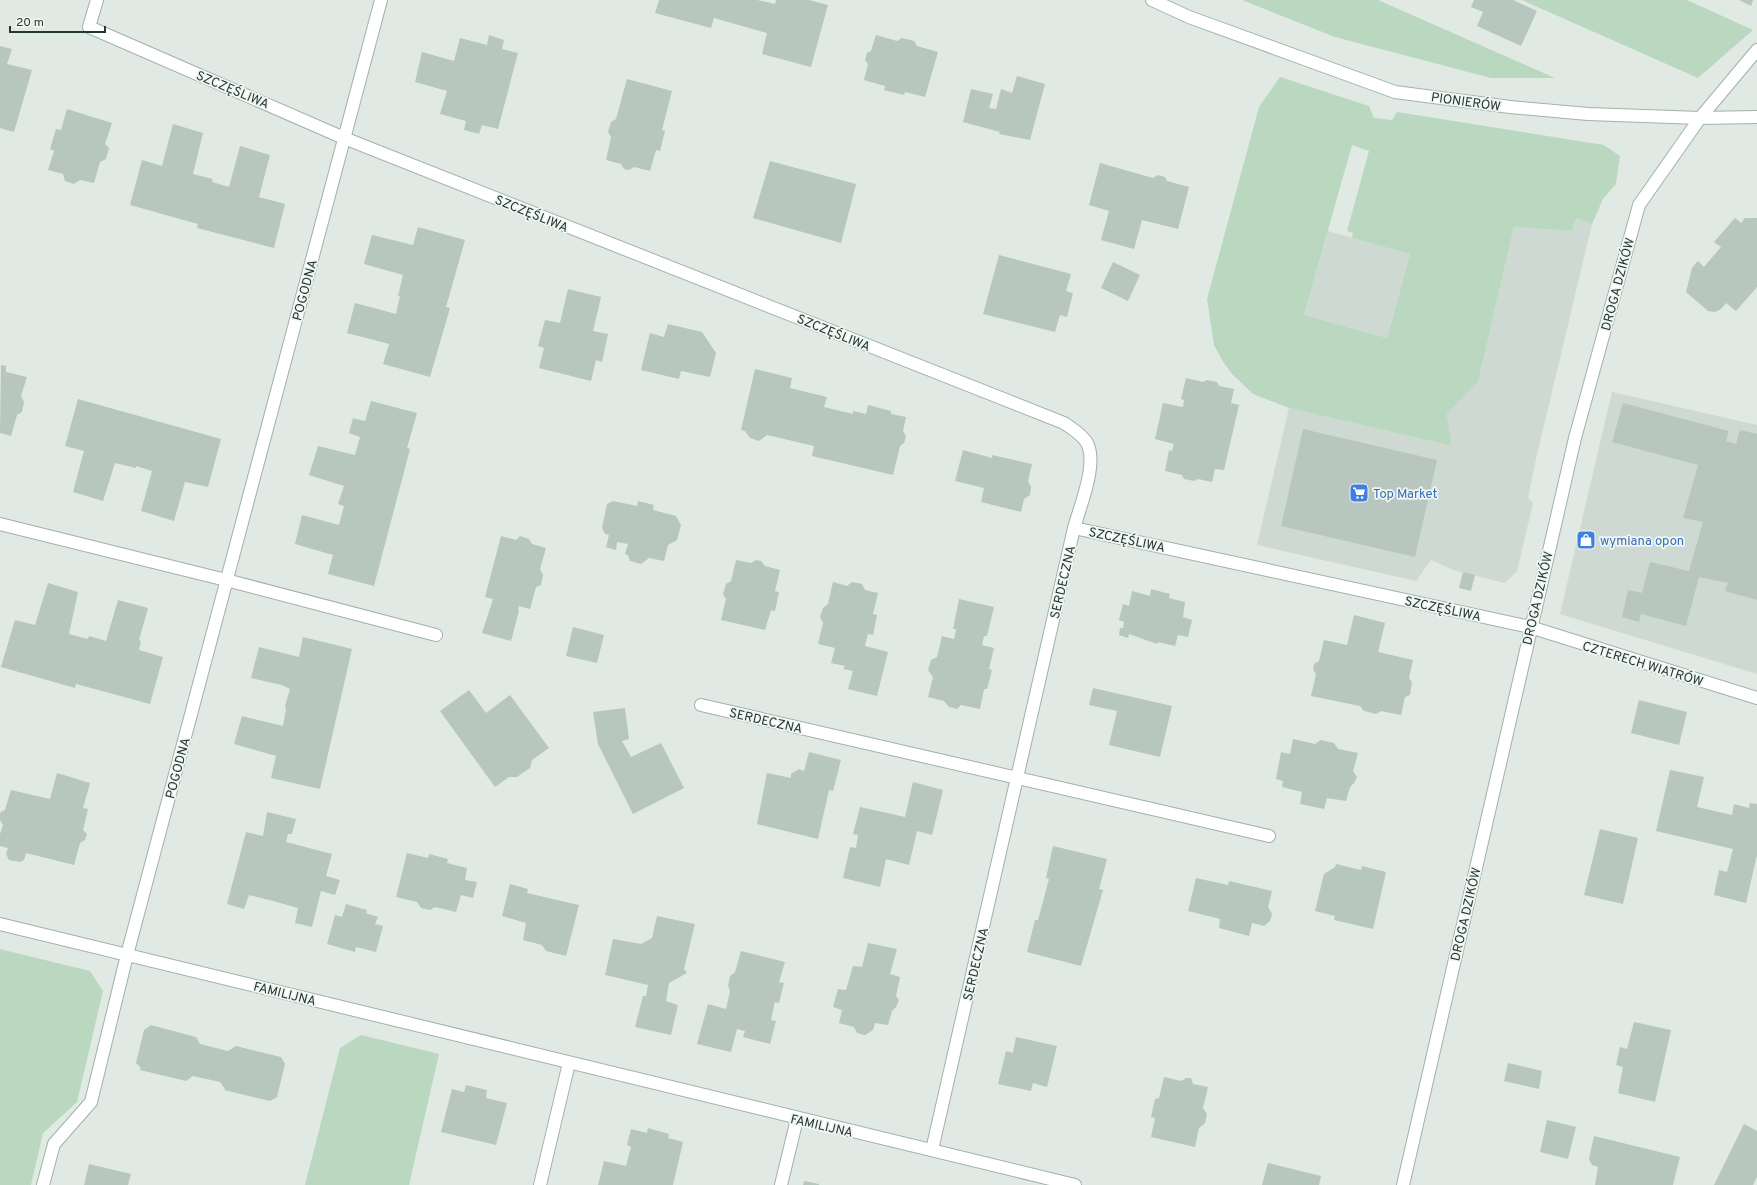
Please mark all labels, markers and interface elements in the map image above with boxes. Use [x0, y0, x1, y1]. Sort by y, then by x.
scale bar [10, 8, 105, 34]
text: 20 m [16, 15, 44, 31]
street label: SZCZĘŚLIWA [193, 66, 272, 113]
street label: PIONIERÓW [1430, 88, 1502, 116]
street label: SZCZĘŚLIWA [492, 191, 571, 237]
street label: DROGA DZIKÓW [1597, 236, 1639, 333]
street label: POGODNA [290, 258, 322, 323]
street label: SZCZĘŚLIWA [794, 310, 873, 356]
supermarket icon: Top Market [1348, 482, 1370, 504]
place label: Top Market [1373, 487, 1437, 503]
street label: SZCZĘŚLIWA [1087, 523, 1167, 557]
shop icon: wymiana opon [1575, 529, 1597, 551]
place label: wymiana opon [1600, 534, 1684, 550]
street label: SERDECZNA [1048, 544, 1080, 621]
street label: DROGA DZIKÓW [1518, 550, 1558, 647]
street label: SZCZĘŚLIWA [1403, 592, 1483, 626]
street label: CZTERECH WIATRÓW [1580, 637, 1706, 691]
street label: SERDECZNA [727, 706, 804, 738]
street label: POGODNA [163, 736, 195, 801]
street label: DROGA DZIKÓW [1446, 866, 1486, 963]
street label: SERDECZNA [961, 926, 993, 1003]
street label: FAMILIJNA [252, 979, 318, 1010]
street label: FAMILIJNA [789, 1112, 855, 1142]

